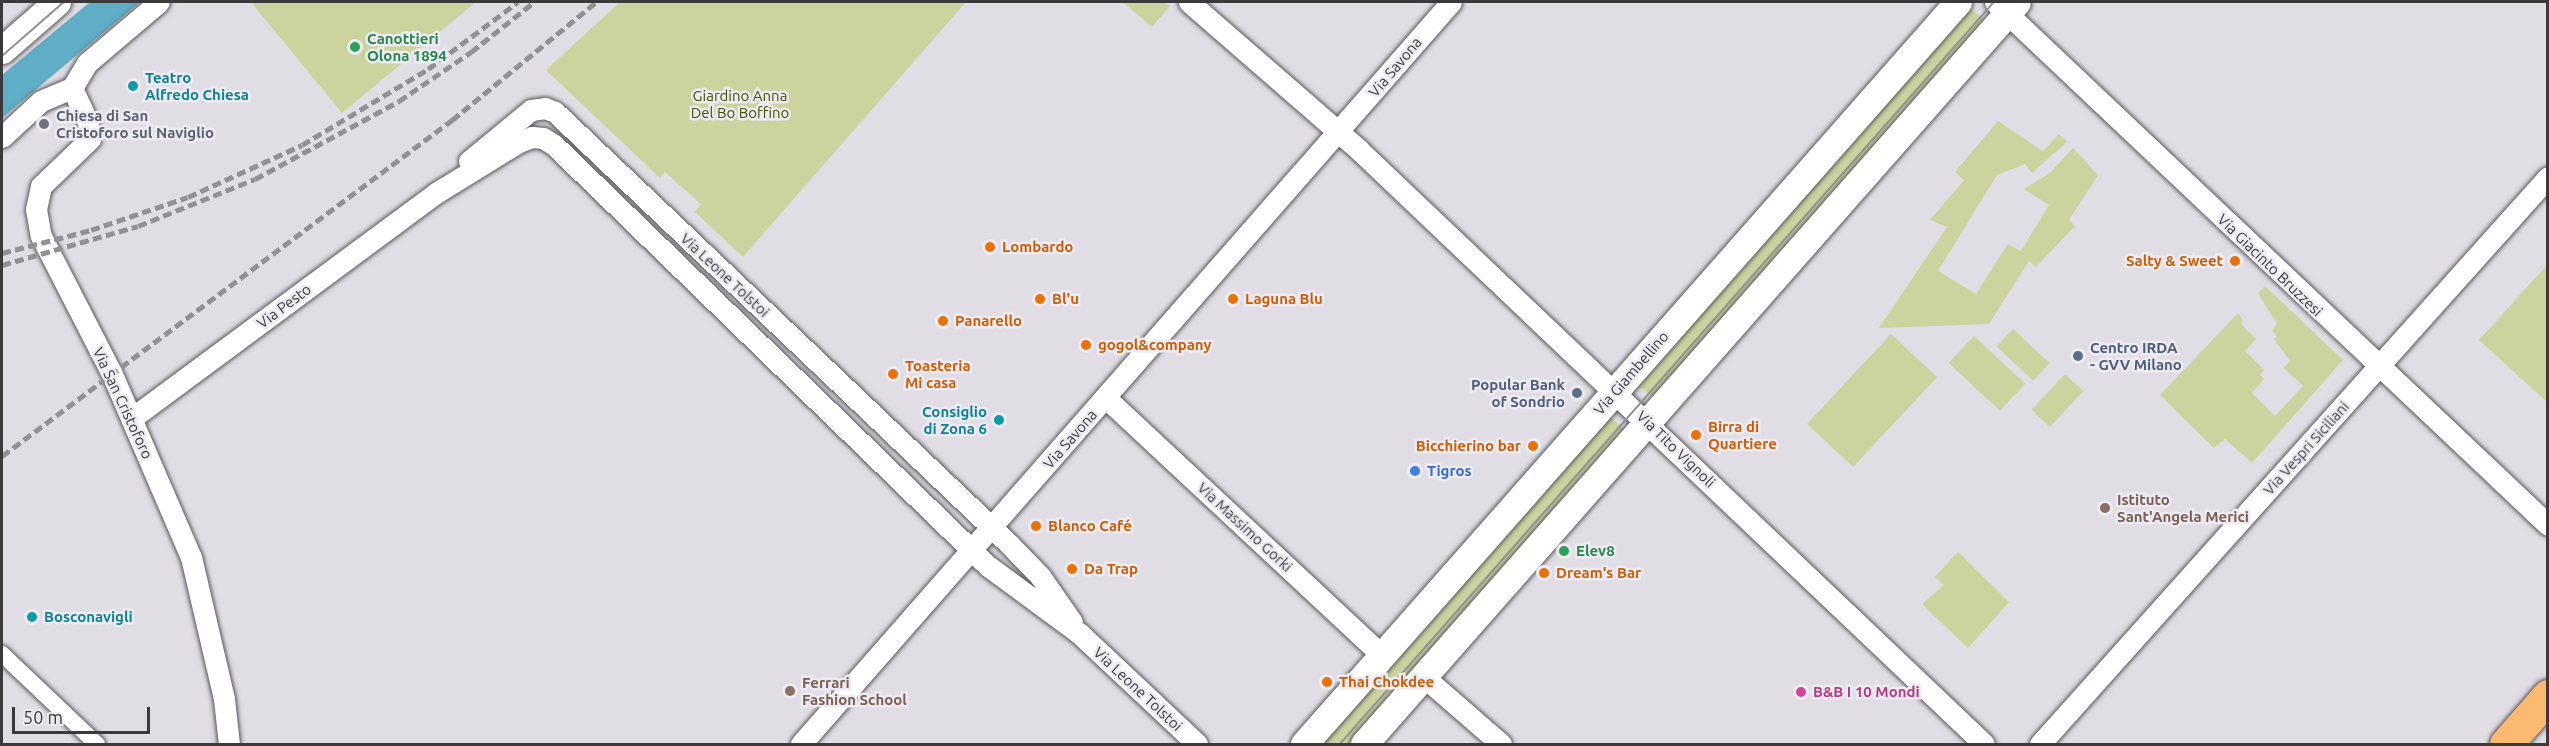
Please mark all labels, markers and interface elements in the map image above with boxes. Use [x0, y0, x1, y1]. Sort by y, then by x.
place label: Canottieri Olona 1894 [367, 29, 447, 64]
street label: Via Savona [1365, 33, 1425, 101]
marker: Canottieri Olona 1894 [348, 40, 362, 54]
place label: Teatro Alfredo Chiesa [145, 68, 249, 103]
marker: Teatro Alfredo Chiesa [126, 79, 140, 93]
park label: Giardino Anna Del Bo Boffino [691, 86, 789, 121]
place label: Chiesa di San Cristoforo sul Naviglio [56, 106, 214, 141]
marker: Chiesa di San Cristoforo sul Naviglio [37, 117, 51, 131]
street label: Via Giacinto Bruzzesi [2214, 210, 2326, 320]
street label: Via Leone Tolstoi [677, 229, 773, 321]
place label: Lombardo [1002, 238, 1073, 256]
marker: Lombardo [983, 240, 997, 254]
place label: Salty & Sweet [2126, 252, 2223, 270]
marker: Salty & Sweet [2228, 254, 2242, 268]
street label: Via Pesto [253, 280, 315, 332]
place label: Bl'u [1052, 290, 1079, 308]
place label: Laguna Blu [1245, 290, 1323, 308]
marker: Bl'u [1033, 292, 1047, 306]
marker: Laguna Blu [1226, 292, 1240, 306]
place label: Panarello [955, 312, 1022, 330]
marker: Panarello [936, 314, 950, 328]
street label: Via Giambellino [1590, 327, 1672, 419]
place label: gogol&company [1098, 336, 1211, 354]
marker: gogol&company [1079, 338, 1093, 352]
place label: Centro IRDA - GVV Milano [2090, 338, 2182, 373]
street label: Via San Cristoforo [89, 344, 157, 462]
marker: Centro IRDA - GVV Milano [2071, 349, 2085, 363]
place label: Toasteria Mi casa [905, 356, 971, 391]
marker: Toasteria Mi casa [886, 367, 900, 381]
place label: Popular Bank of Sondrio [1471, 375, 1565, 410]
marker: Popular Bank of Sondrio [1570, 386, 1584, 400]
street label: Via Vespri Siciliani [2259, 397, 2353, 499]
place label: Consiglio di Zona 6 [922, 402, 987, 437]
street label: Via Savona [1039, 406, 1101, 472]
street label: Via Tito Vignoli [1633, 407, 1719, 491]
marker: Consiglio di Zona 6 [992, 413, 1006, 427]
place label: Birra di Quartiere [1708, 417, 1777, 452]
marker: Birra di Quartiere [1689, 428, 1703, 442]
place label: Bicchierino bar [1416, 437, 1521, 455]
marker: Bicchierino bar [1526, 439, 1540, 453]
place label: Tigros [1427, 462, 1472, 480]
marker: Tigros [1408, 464, 1422, 478]
street label: Via Massimo Gorki [1194, 478, 1296, 576]
place label: Istituto Sant'Angela Merici [2117, 490, 2249, 525]
marker: Istituto Sant'Angela Merici [2098, 501, 2112, 515]
place label: Blanco Café [1048, 517, 1132, 535]
marker: Blanco Café [1029, 519, 1043, 533]
place label: Elev8 [1576, 542, 1615, 560]
marker: Elev8 [1557, 544, 1571, 558]
place label: Da Trap [1084, 560, 1138, 578]
marker: Da Trap [1065, 562, 1079, 576]
place label: Dream's Bar [1556, 564, 1641, 582]
marker: Dream's Bar [1537, 566, 1551, 580]
place label: Bosconavigli [44, 608, 133, 626]
marker: Bosconavigli [25, 610, 39, 624]
street label: Via Leone Tolstoi [1090, 643, 1186, 735]
place label: Ferrari Fashion School [802, 673, 907, 708]
place label: Thai Chokdee [1339, 673, 1434, 691]
marker: Thai Chokdee [1320, 675, 1334, 689]
place label: B&B I 10 Mondi [1813, 683, 1920, 701]
marker: Ferrari Fashion School [783, 684, 797, 698]
marker: B&B I 10 Mondi [1794, 685, 1808, 699]
scale bar [15, 695, 153, 733]
text: 50 m [23, 707, 63, 727]

